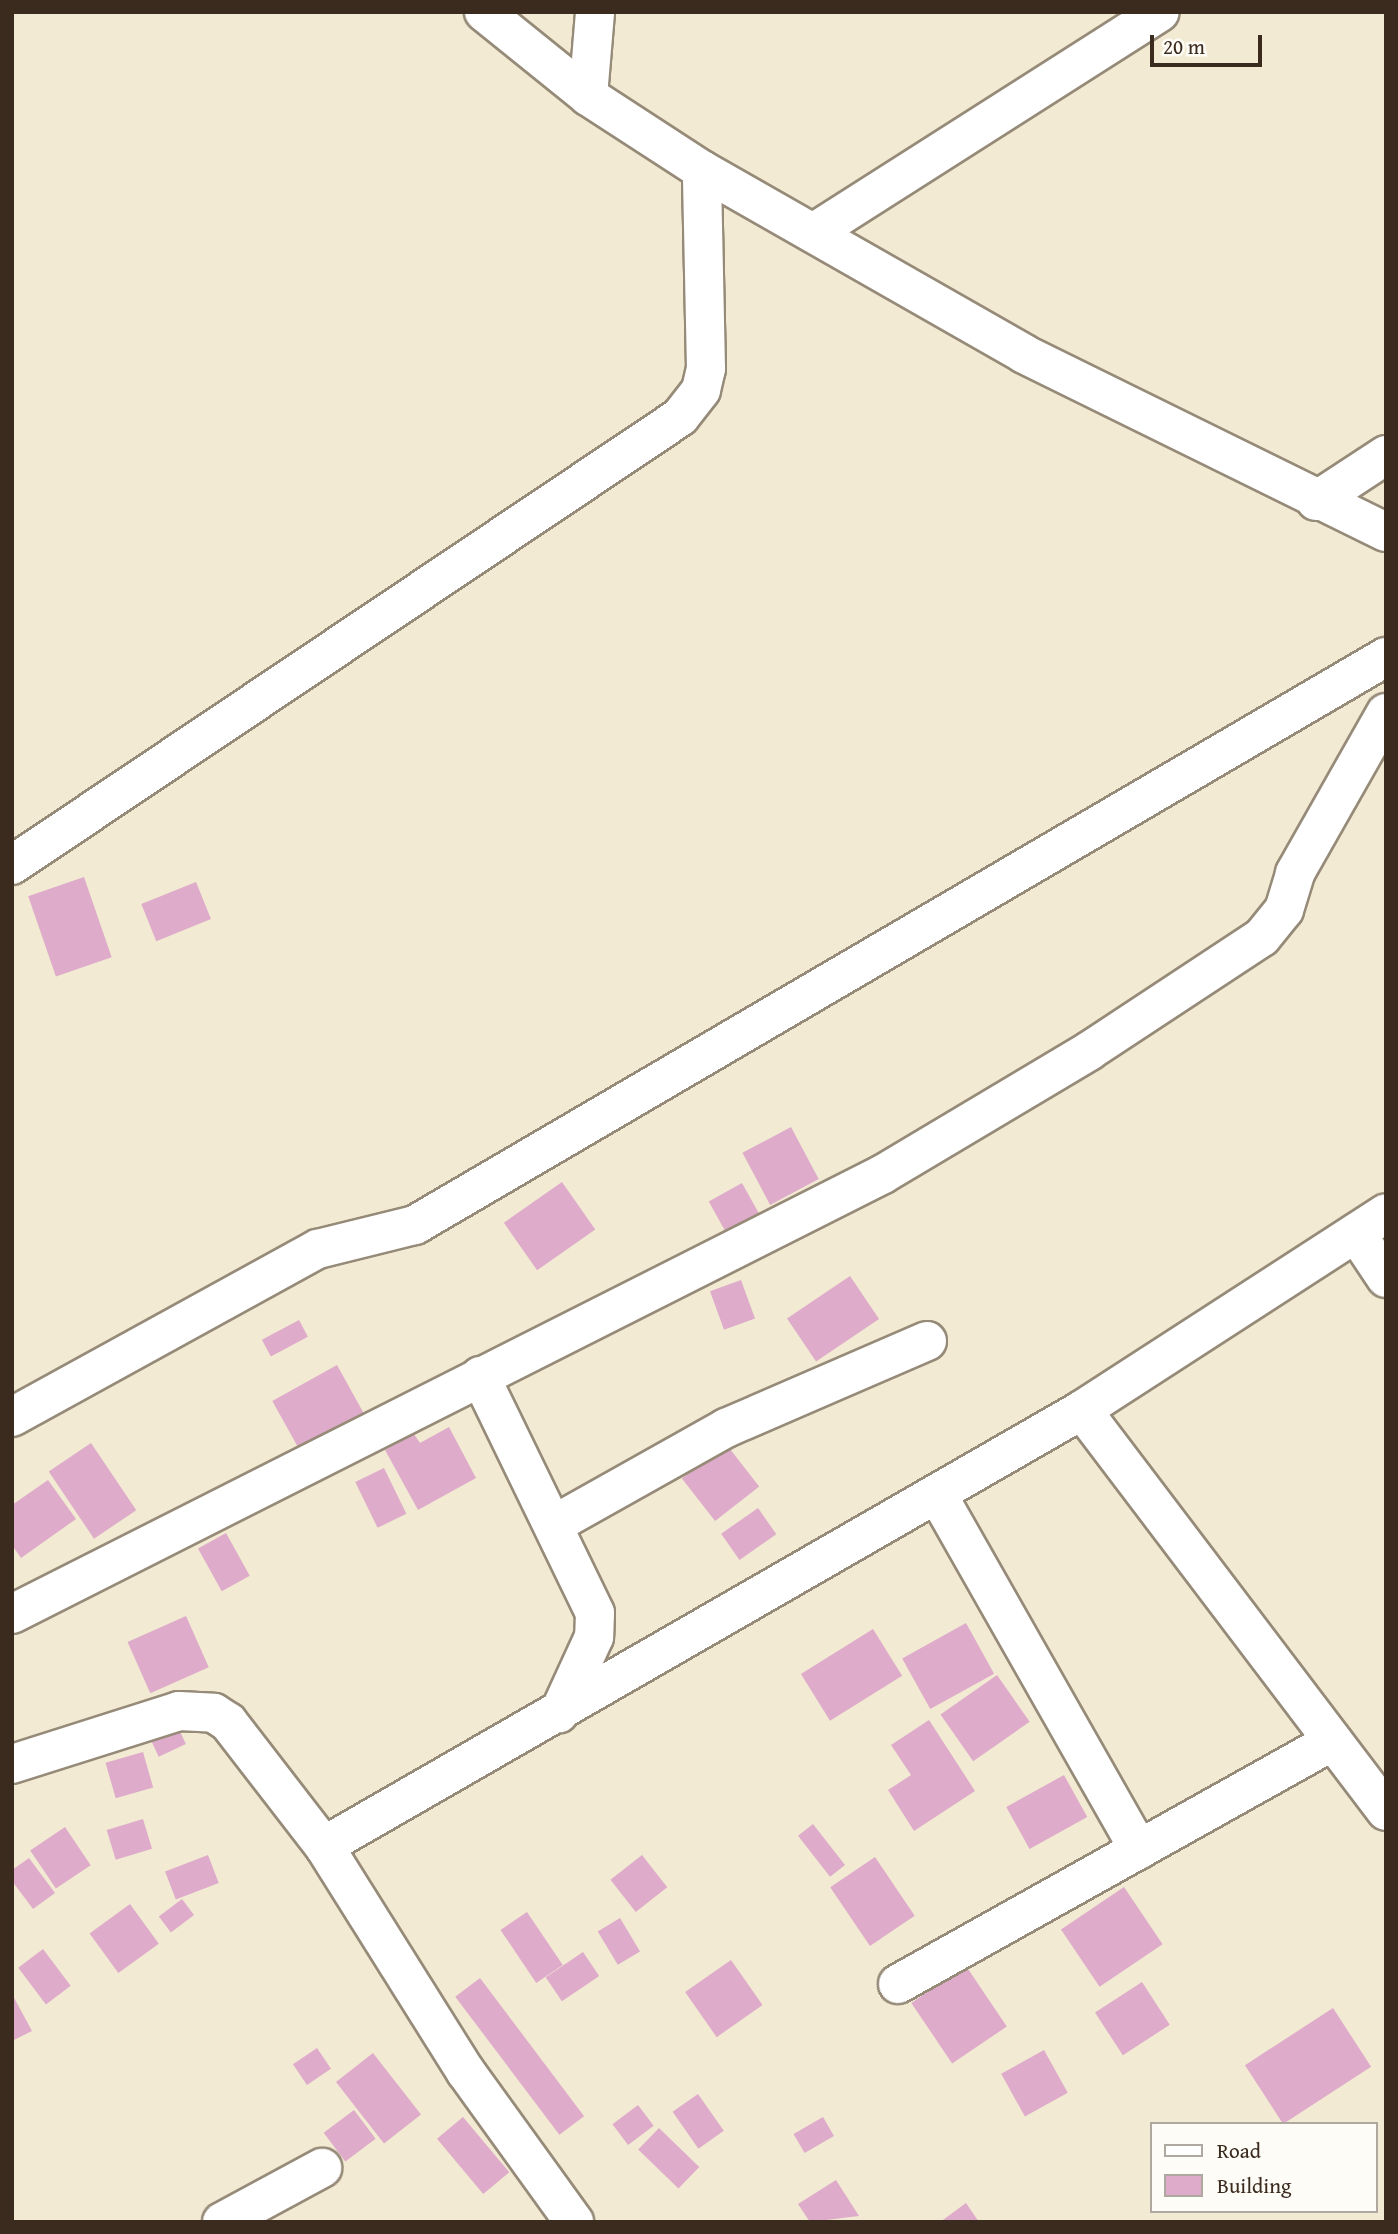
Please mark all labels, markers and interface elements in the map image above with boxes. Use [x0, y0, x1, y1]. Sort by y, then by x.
scale bar [1153, 21, 1265, 65]
text: 20 m [1163, 31, 1205, 62]
legend [1150, 2122, 1377, 2213]
text: Road [1217, 2135, 1261, 2166]
text: Building [1217, 2170, 1291, 2201]

